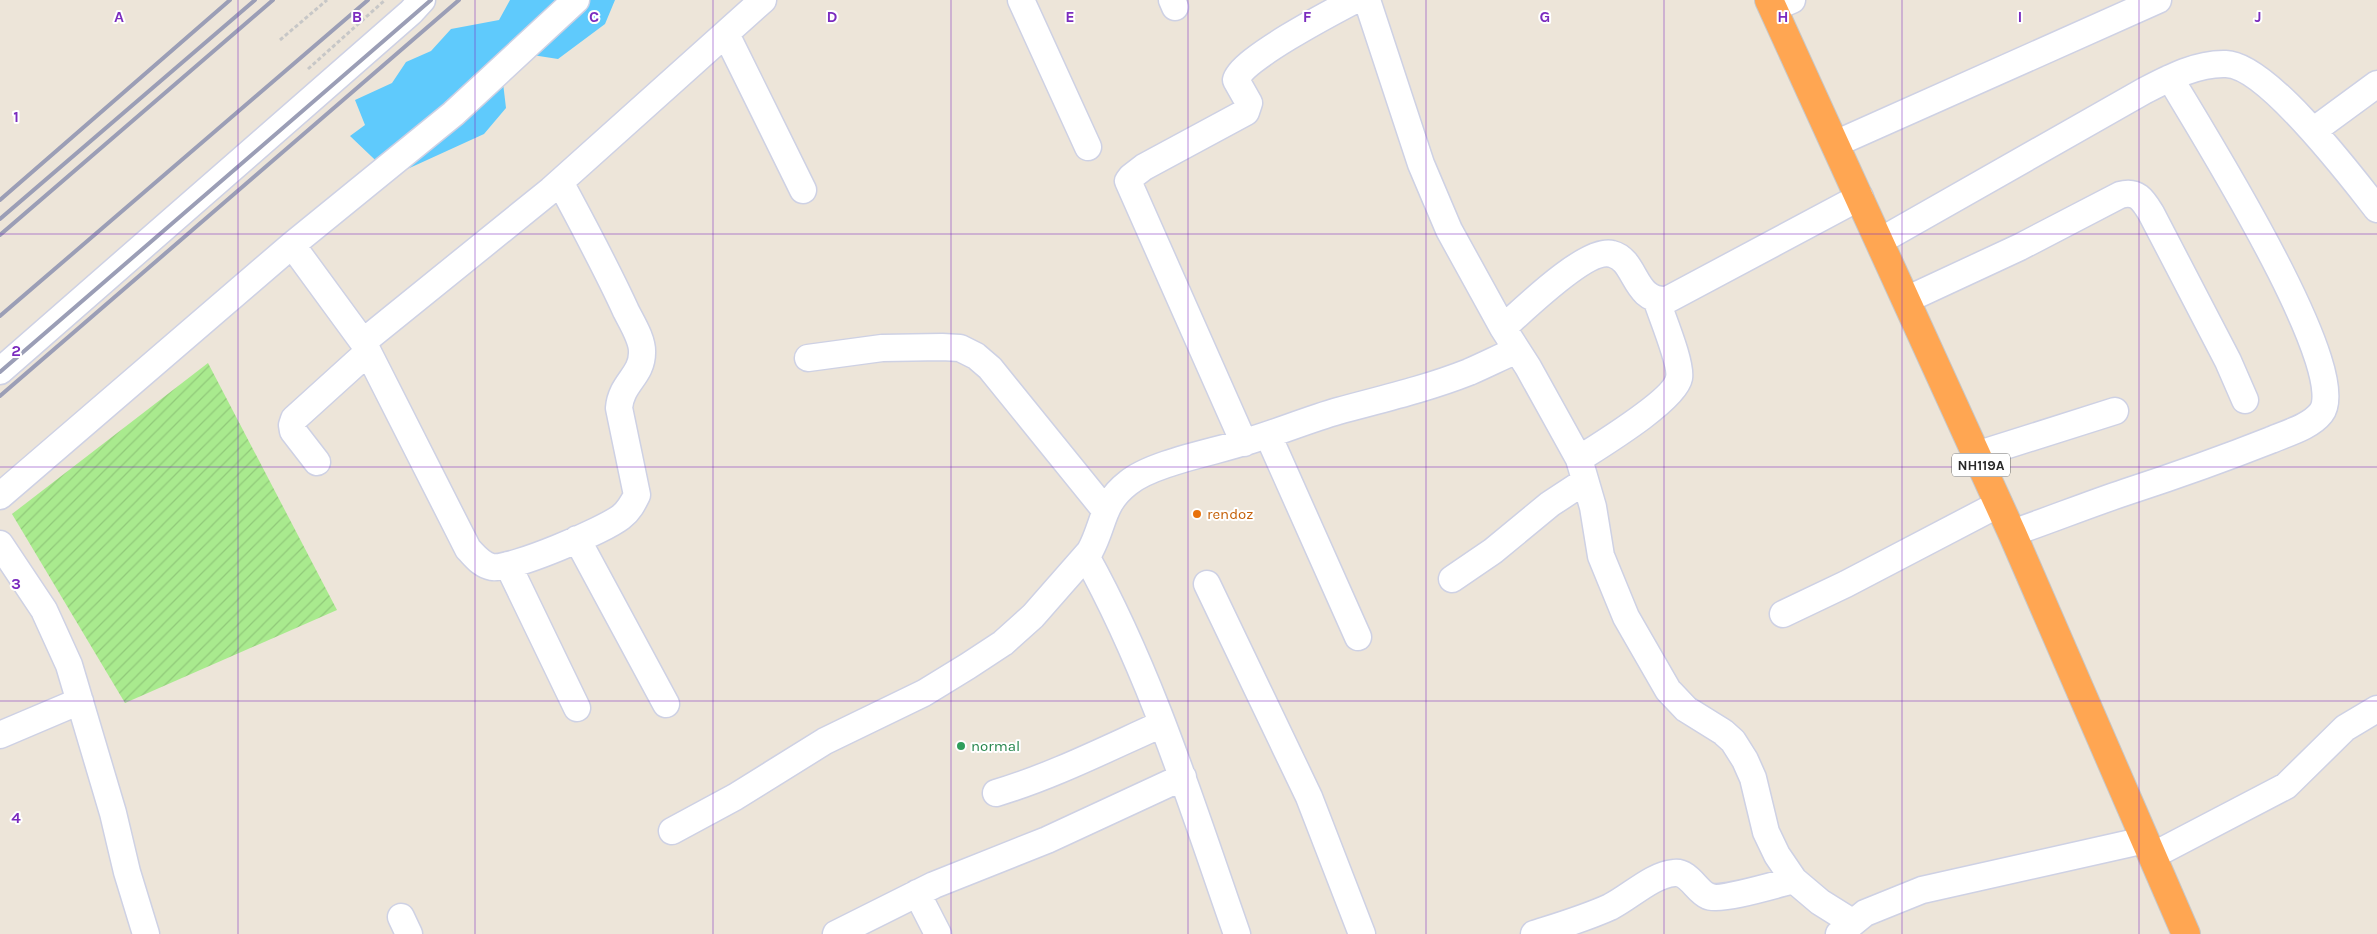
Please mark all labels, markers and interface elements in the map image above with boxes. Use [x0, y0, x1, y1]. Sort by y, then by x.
text: A [114, 7, 124, 26]
text: B [352, 7, 362, 26]
text: C [589, 7, 599, 26]
text: D [827, 7, 838, 26]
text: E [1065, 7, 1075, 26]
text: F [1303, 7, 1312, 26]
text: G [1540, 7, 1550, 26]
text: H [1777, 7, 1789, 26]
text: I [2018, 7, 2022, 26]
text: J [2254, 7, 2262, 26]
text: 1 [13, 107, 19, 126]
text: 2 [11, 341, 21, 360]
road number: NH119A [1952, 454, 2010, 476]
place label: rendoz [1207, 505, 1253, 523]
marker: rendoz [1191, 508, 1203, 520]
text: 3 [11, 574, 21, 593]
place label: normal [971, 737, 1020, 755]
marker: normal [955, 740, 967, 752]
text: 4 [11, 808, 21, 827]

